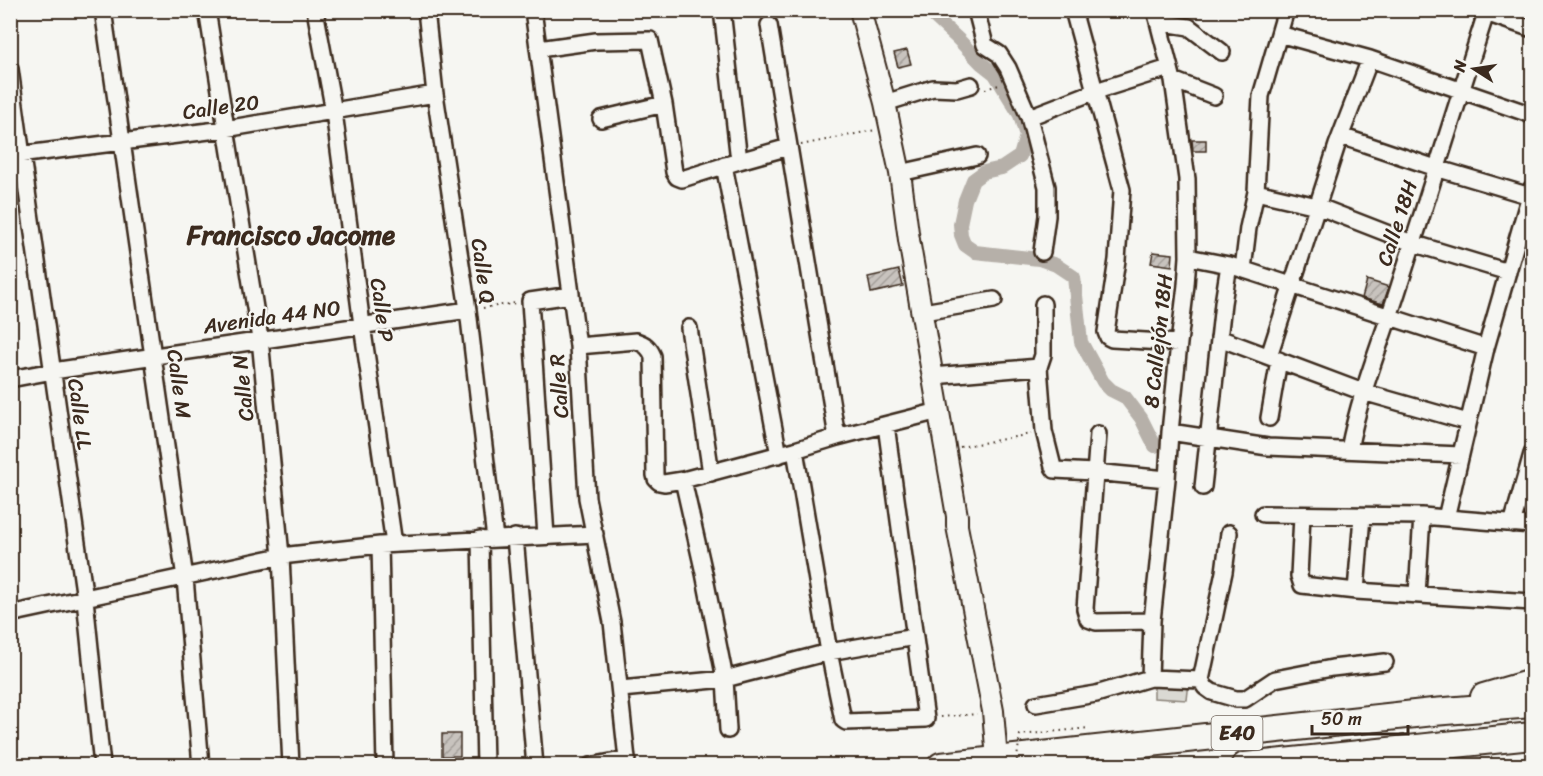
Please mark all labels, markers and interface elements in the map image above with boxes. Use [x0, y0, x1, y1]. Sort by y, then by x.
north arrow [1444, 39, 1504, 99]
text: N [1444, 57, 1475, 75]
street label: Calle 20 [180, 83, 262, 131]
street label: Calle 18H [1365, 175, 1429, 271]
district label: Francisco Jacome [186, 211, 395, 259]
street label: Calle Q [460, 236, 506, 306]
street label: 8 Callejón 18H [1132, 272, 1184, 410]
street label: Calle P [359, 276, 405, 345]
street label: Avenida 44 NO [200, 289, 343, 346]
street label: Calle M [155, 347, 203, 421]
street label: Calle R [538, 352, 580, 420]
street label: Calle N [221, 353, 265, 423]
street label: Calle LL [56, 376, 104, 452]
scale bar [1312, 698, 1408, 736]
text: 50 m [1321, 703, 1362, 735]
road number: E40 [1212, 716, 1262, 750]

